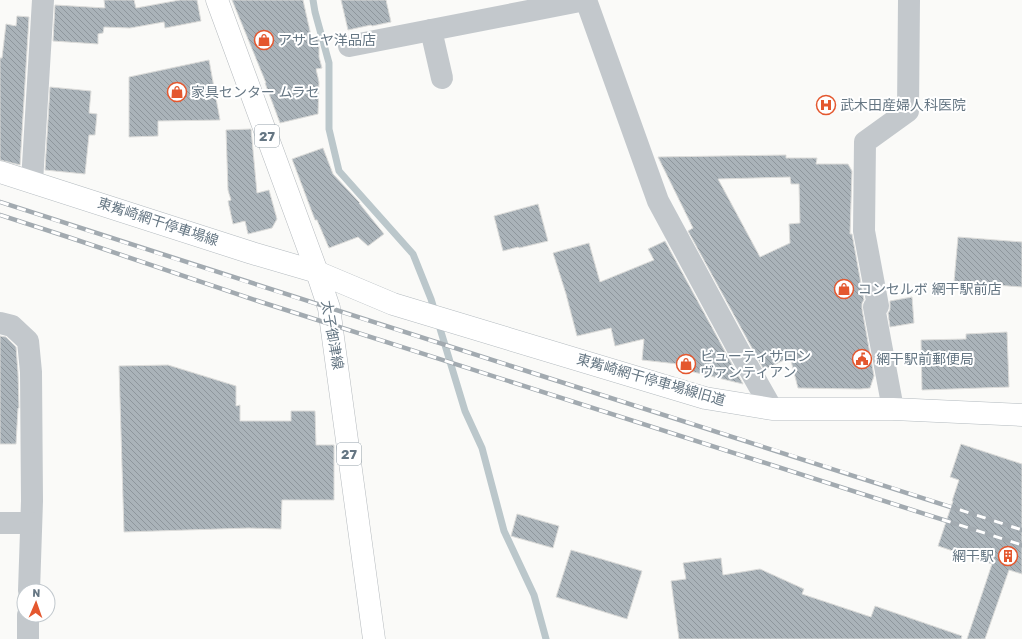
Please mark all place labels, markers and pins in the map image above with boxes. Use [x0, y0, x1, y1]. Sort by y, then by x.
shop icon: アサヒヤ洋品店 [253, 29, 275, 51]
place label: アサヒヤ洋品店 [278, 32, 376, 49]
shop icon: 家具センター ムラセ [166, 81, 188, 103]
place label: 家具センター ムラセ [191, 84, 320, 101]
hospital icon: 武木田産婦人科医院 [815, 94, 837, 116]
place label: 武木田産婦人科医院 [840, 97, 966, 114]
shop icon: コンセルボ 網干駅前店 [833, 278, 855, 300]
place label: コンセルボ 網干駅前店 [858, 281, 1001, 298]
place label: ビューティサロン ヴァンティアン [700, 348, 811, 381]
public building icon: 網干駅前郵便局 [851, 348, 873, 370]
place label: 網干駅前郵便局 [876, 351, 974, 368]
shop icon: ビューティサロン ヴァンティアン [675, 353, 697, 375]
building icon: 網干駅 [997, 545, 1019, 567]
place label: 網干駅 [952, 548, 994, 565]

